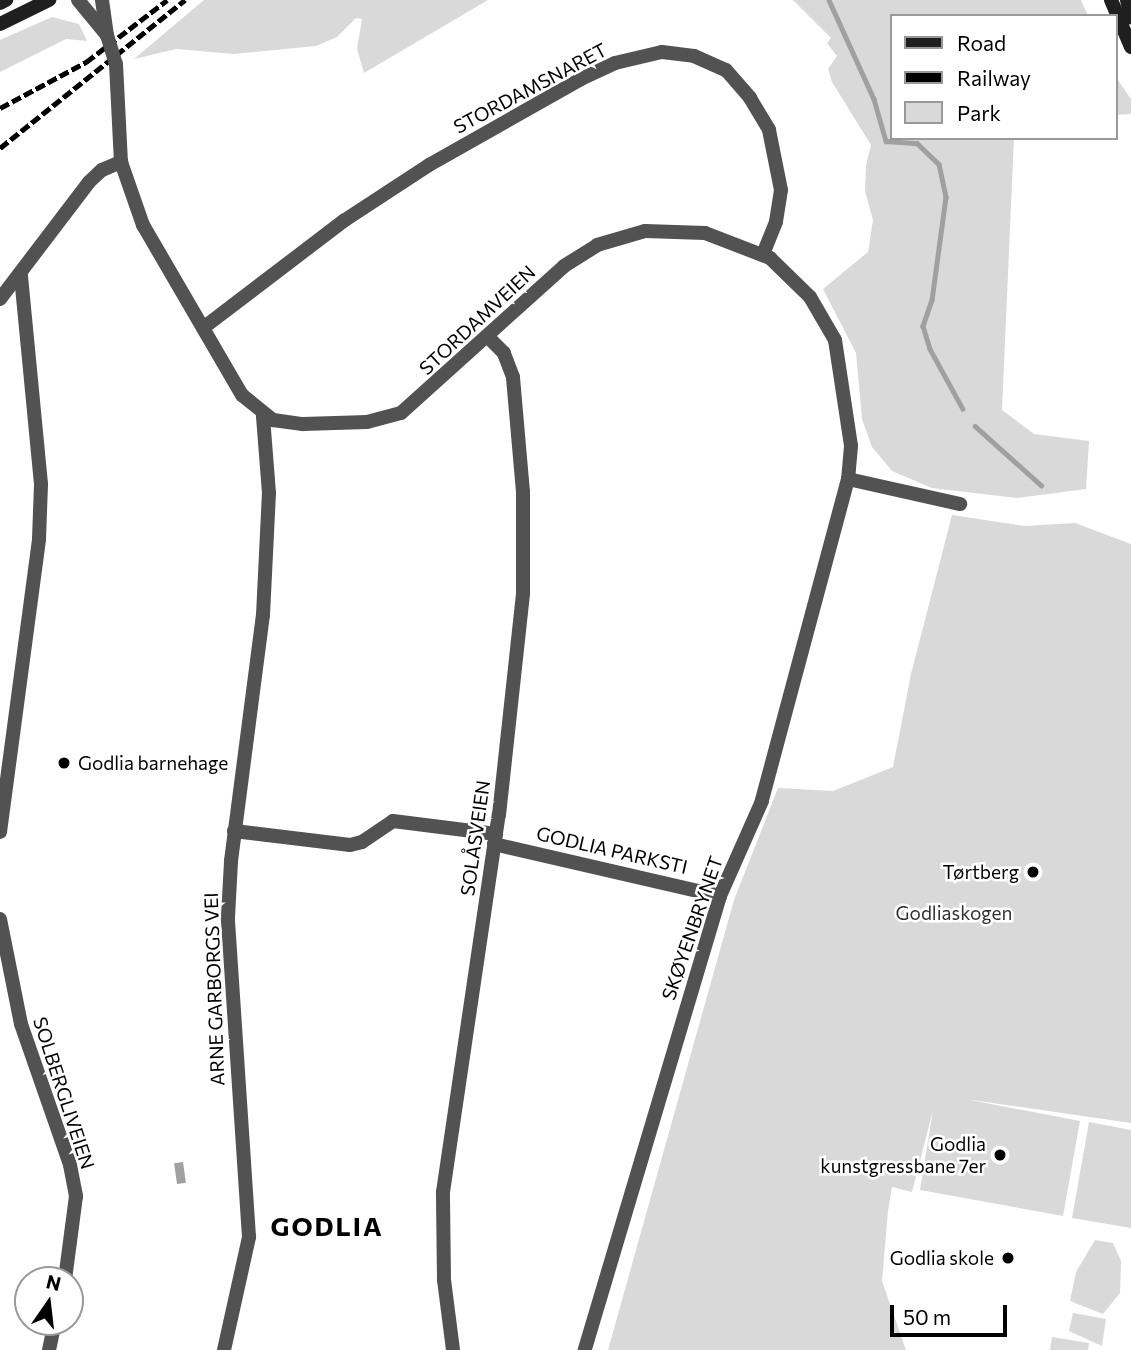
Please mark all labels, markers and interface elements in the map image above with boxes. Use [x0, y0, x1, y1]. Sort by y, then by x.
legend [890, 14, 1117, 140]
text: Road [957, 30, 1006, 55]
street label: STORDAMSNARET [450, 38, 610, 138]
text: Railway [957, 65, 1031, 90]
text: Park [957, 100, 1001, 125]
street label: STORDAMVEIEN [414, 261, 540, 379]
place label: Godlia barnehage [78, 752, 228, 774]
marker: Godlia barnehage [56, 755, 72, 771]
street label: SOLÅSVEIEN [456, 779, 494, 897]
street label: GODLIA PARKSTI [534, 822, 690, 878]
street label: SKØYENBRYNET [657, 853, 727, 1003]
place label: Tørtberg [942, 861, 1019, 883]
marker: Tørtberg [1025, 864, 1041, 880]
street label: ARNE GARBORGS VEI [199, 892, 229, 1086]
park label: Godliaskogen [896, 902, 1012, 924]
street label: SOLBERGLIVEIEN [29, 1014, 99, 1172]
place label: Godlia kunstgressbane 7er [820, 1133, 986, 1177]
marker: Godlia kunstgressbane 7er [992, 1147, 1008, 1163]
district label: GODLIA [271, 1210, 383, 1242]
place label: Godlia skole [890, 1247, 994, 1269]
marker: Godlia skole [1000, 1250, 1016, 1266]
north arrow [14, 1266, 84, 1336]
text: N [44, 1269, 63, 1295]
scale bar [893, 1290, 1010, 1334]
text: 50 m [903, 1304, 951, 1329]

